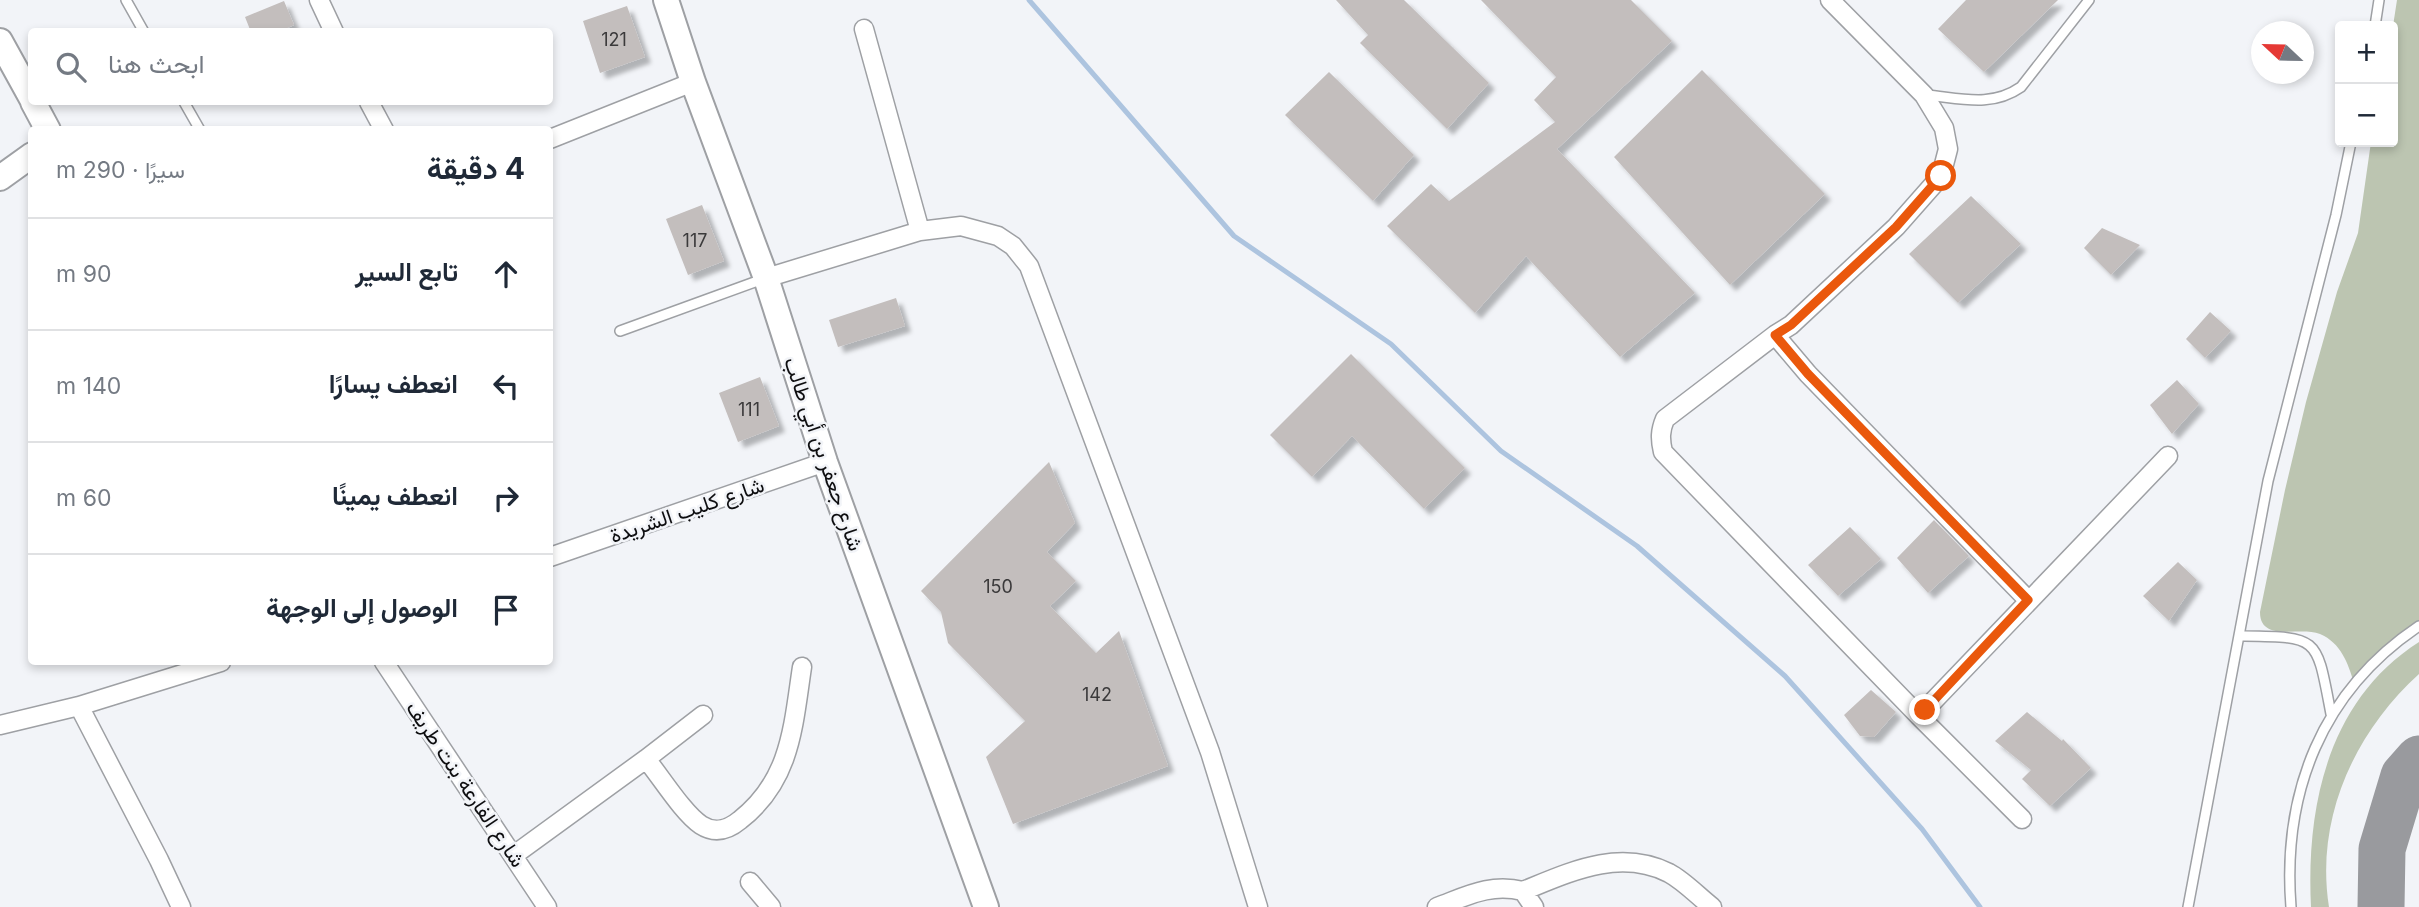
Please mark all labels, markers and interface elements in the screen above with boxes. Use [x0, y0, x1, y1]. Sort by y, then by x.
north arrow [2251, 21, 2314, 84]
map controls [2335, 21, 2398, 147]
button: + [2335, 21, 2398, 84]
search box [28, 28, 553, 105]
house number: 121 [601, 29, 627, 50]
icon: search [52, 48, 90, 86]
text: ابحث هنا [108, 48, 205, 79]
button: − [2335, 84, 2398, 147]
text: 4 دقيقة [427, 150, 525, 186]
text: سيرًا · 290 m [56, 156, 185, 184]
route start [1925, 160, 1956, 191]
house number: 117 [683, 230, 707, 251]
icon: ahead [487, 255, 525, 293]
text: تابع السير [355, 256, 458, 287]
text: 90 m [56, 260, 111, 288]
street label: شارع جعفر بن أبي طالب [774, 354, 869, 556]
icon: left [487, 367, 525, 405]
text: انعطف يسارًا [329, 368, 458, 399]
text: 140 m [56, 372, 121, 400]
house number: 111 [738, 399, 760, 420]
street label: شارع كليب الشريدة [607, 472, 768, 550]
icon: right [487, 479, 525, 517]
text: انعطف يمينًا [332, 480, 458, 511]
text: 60 m [56, 484, 111, 512]
house number: 150 [983, 576, 1013, 597]
icon: arrive [487, 591, 525, 629]
text: الوصول إلى الوجهة [266, 592, 458, 623]
house number: 142 [1082, 684, 1112, 705]
route end [1909, 694, 1940, 725]
street label: شارع الفارعة بنت طريف [400, 696, 531, 873]

